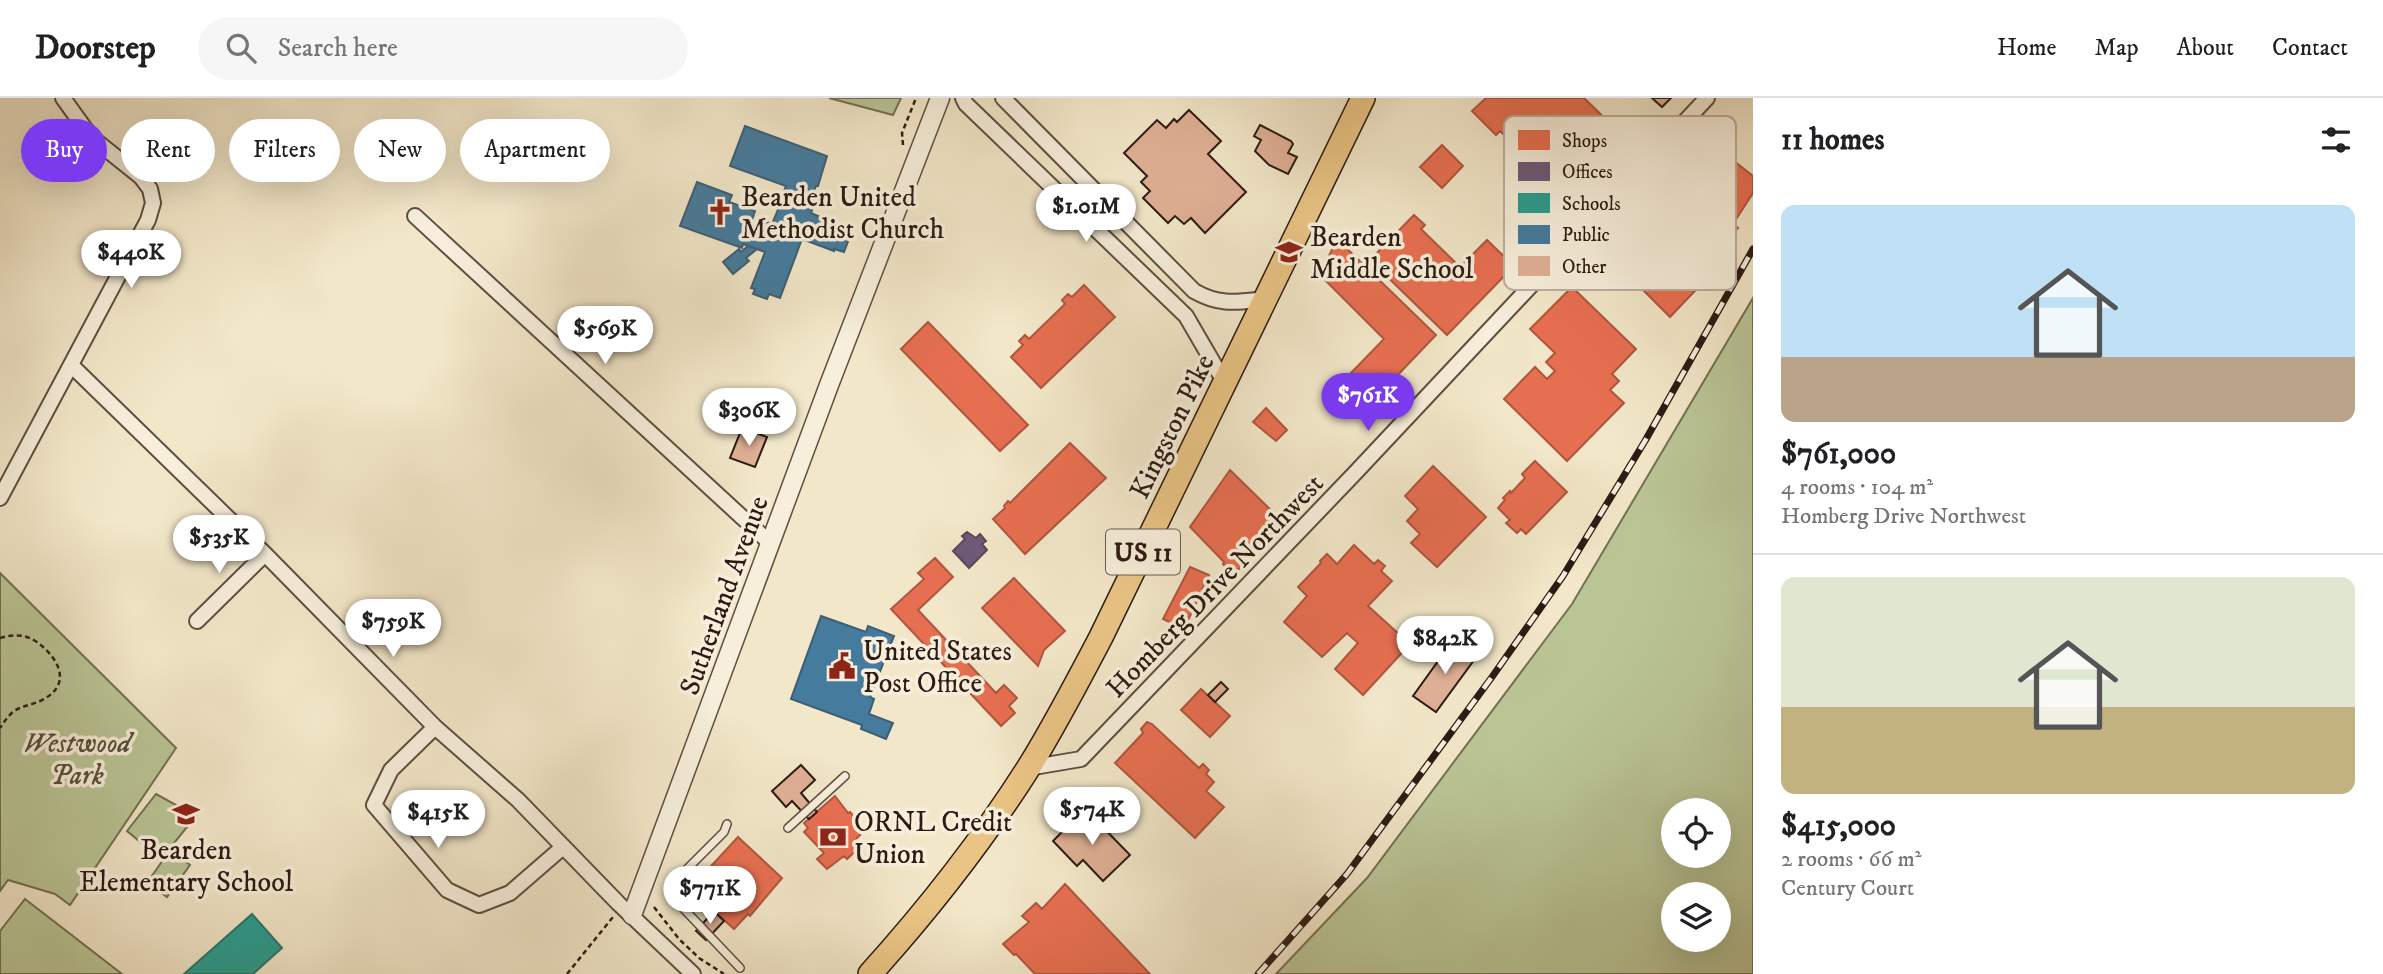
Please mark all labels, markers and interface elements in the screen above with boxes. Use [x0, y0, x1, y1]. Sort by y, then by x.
search box [198, 17, 688, 80]
text: Doorstep [35, 28, 156, 69]
icon: search [222, 29, 260, 67]
text: Search here [278, 32, 398, 65]
text: Home [1997, 33, 2056, 63]
text: Map [2094, 33, 2139, 63]
text: About [2177, 33, 2234, 63]
text: Contact [2272, 33, 2348, 63]
legend [1504, 116, 1736, 290]
chip: Buy [21, 119, 107, 182]
chip: Rent [121, 119, 215, 182]
chip: Filters [229, 119, 340, 182]
chip: New [354, 119, 446, 182]
chip: Apartment [460, 119, 610, 182]
icon: filters [2317, 121, 2355, 159]
text: 11 homes [1781, 122, 1885, 159]
text: Shops [1562, 130, 1607, 153]
text: Offices [1562, 161, 1613, 184]
place label: Bearden United Methodist Church [741, 180, 945, 247]
pin: $1.01M [1029, 184, 1143, 244]
text: $1.01M [1052, 192, 1120, 221]
text: Schools [1562, 193, 1621, 216]
church icon: Bearden United Methodist Church [705, 197, 735, 227]
place label: Bearden Middle School [1310, 220, 1474, 287]
text: Public [1562, 224, 1610, 247]
pin: $440K [82, 230, 180, 290]
school or university icon: Bearden Middle School [1274, 237, 1304, 267]
text: $440K [97, 238, 165, 267]
icon: home [2005, 250, 2131, 376]
text: Other [1562, 256, 1606, 279]
pin: $569K [556, 306, 654, 366]
text: $569K [573, 314, 637, 343]
street label: Kingston Pike [1122, 349, 1222, 505]
pin: $761K [1319, 374, 1417, 433]
text: $761K [1337, 381, 1399, 410]
pin: $306K [700, 388, 798, 448]
text: $306K [718, 396, 780, 425]
text: $761,000 [1781, 436, 1896, 473]
street label: Homberg Drive Northwest [1099, 467, 1331, 706]
text: 4 rooms · 104 m² [1781, 473, 1933, 502]
street label: Sutherland Avenue [672, 491, 777, 700]
text: Homberg Drive Northwest [1781, 502, 2026, 531]
pin: $535K [170, 516, 268, 575]
text: $535K [189, 523, 249, 552]
road number: US 11 [1106, 530, 1180, 574]
pin: $759K [344, 600, 442, 659]
text: $759K [361, 607, 425, 636]
pin: $842K [1396, 616, 1494, 676]
icon: home [2005, 622, 2131, 748]
text: $842K [1413, 624, 1477, 653]
place label: United States Post Office [863, 634, 1012, 701]
public building icon: United States Post Office [827, 651, 857, 681]
park label: Westwood Park [23, 726, 134, 793]
pin: $574K [1043, 788, 1141, 847]
pin: $415K [389, 790, 487, 850]
text: $574K [1059, 795, 1125, 824]
text: $415K [407, 798, 469, 827]
map controls [1661, 798, 1731, 952]
button: locate [1661, 798, 1731, 868]
school or university icon: Bearden Elementary School [171, 799, 201, 829]
place label: ORNL Credit Union [854, 805, 1012, 872]
text: $415,000 [1781, 808, 1896, 845]
bank icon: ORNL Credit Union [818, 822, 848, 852]
place label: Bearden Elementary School [79, 833, 294, 900]
text: 2 rooms · 66 m² [1781, 845, 1921, 874]
pin: $771K [661, 866, 759, 926]
text: $771K [679, 874, 741, 903]
text: Century Court [1781, 874, 1914, 903]
button: layers [1661, 882, 1731, 952]

